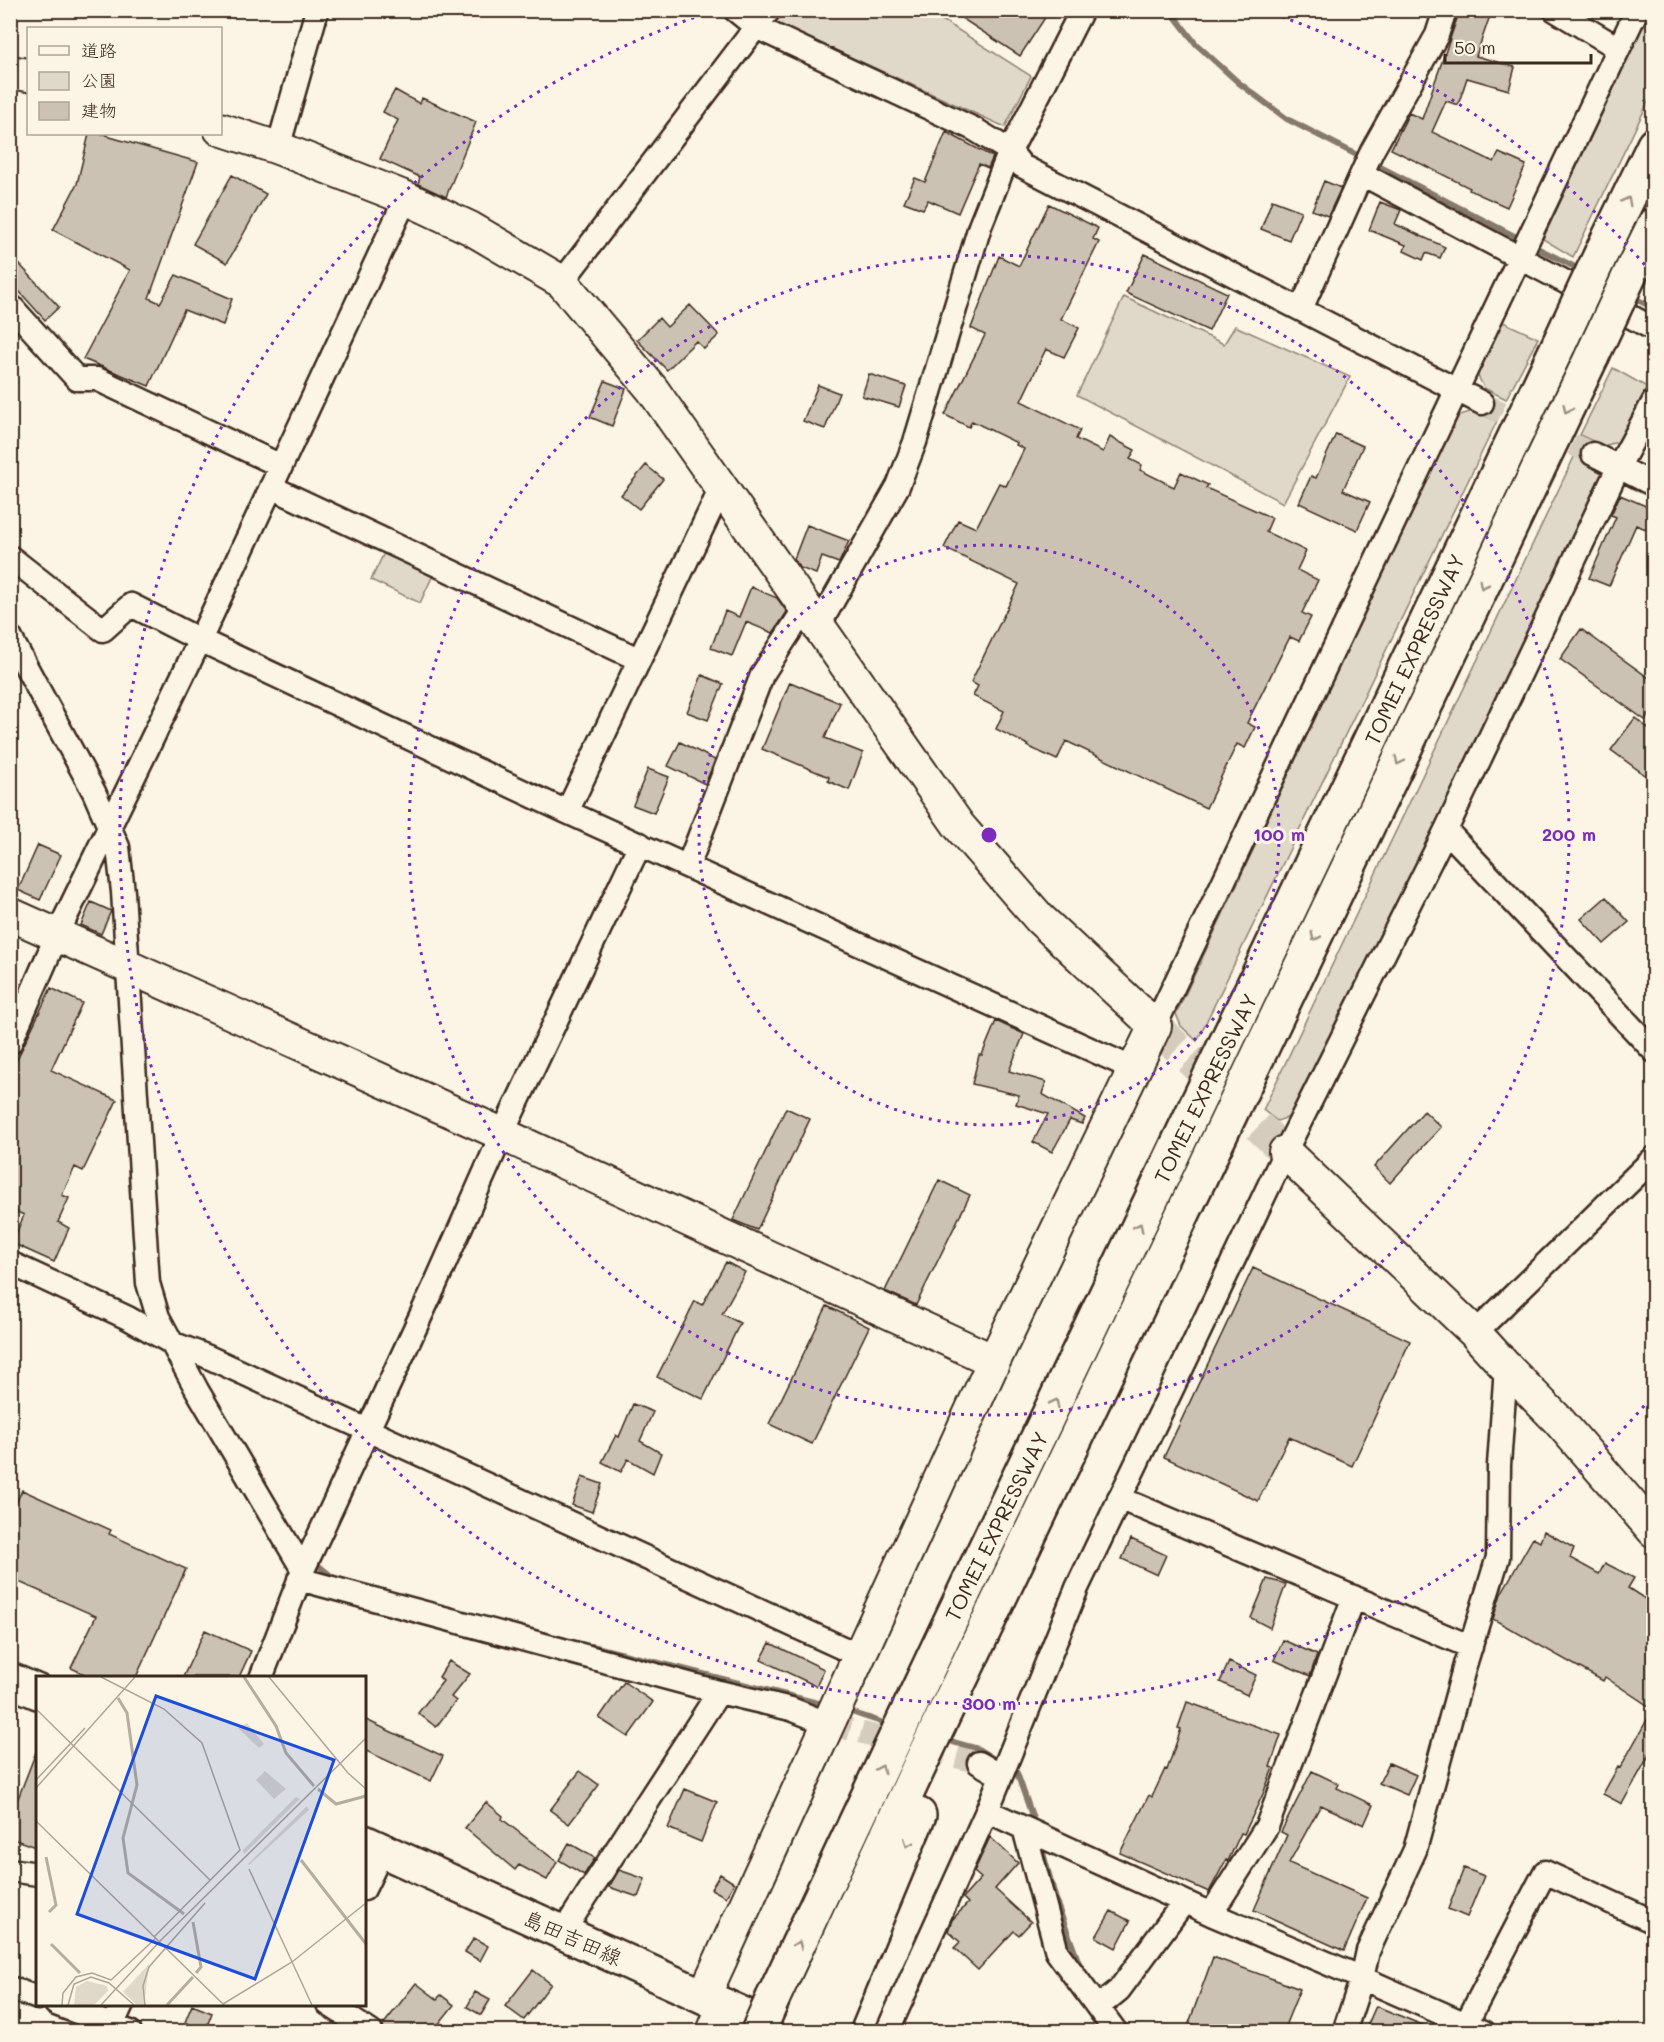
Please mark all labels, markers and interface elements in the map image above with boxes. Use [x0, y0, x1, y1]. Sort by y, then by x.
legend [27, 27, 222, 135]
scale bar [1445, 27, 1590, 65]
text: 50 m [1454, 35, 1496, 59]
text: 道路 [81, 38, 117, 62]
text: 公園 [81, 68, 117, 92]
text: 建物 [81, 98, 117, 122]
one-way arrow [1619, 196, 1631, 207]
one-way arrow [1563, 402, 1575, 413]
street label: TOMEI EXPRESSWAY [1358, 549, 1470, 749]
one-way arrow [1479, 578, 1491, 589]
one-way arrow [1395, 754, 1407, 765]
text: 100 m [1253, 822, 1305, 846]
text: 200 m [1542, 822, 1596, 846]
centre of rings [979, 825, 999, 845]
one-way arrow [1311, 930, 1323, 941]
street label: TOMEI EXPRESSWAY [1147, 989, 1263, 1187]
one-way arrow [1131, 1222, 1143, 1233]
one-way arrow [1047, 1398, 1059, 1409]
street label: TOMEI EXPRESSWAY [938, 1427, 1054, 1625]
inset map [36, 1676, 366, 2006]
text: 300 m [962, 1691, 1016, 1715]
one-way arrow [874, 1764, 886, 1775]
one-way arrow [903, 1837, 915, 1848]
street label: 島田吉田線 [520, 1903, 626, 1971]
one-way arrow [791, 1941, 803, 1952]

